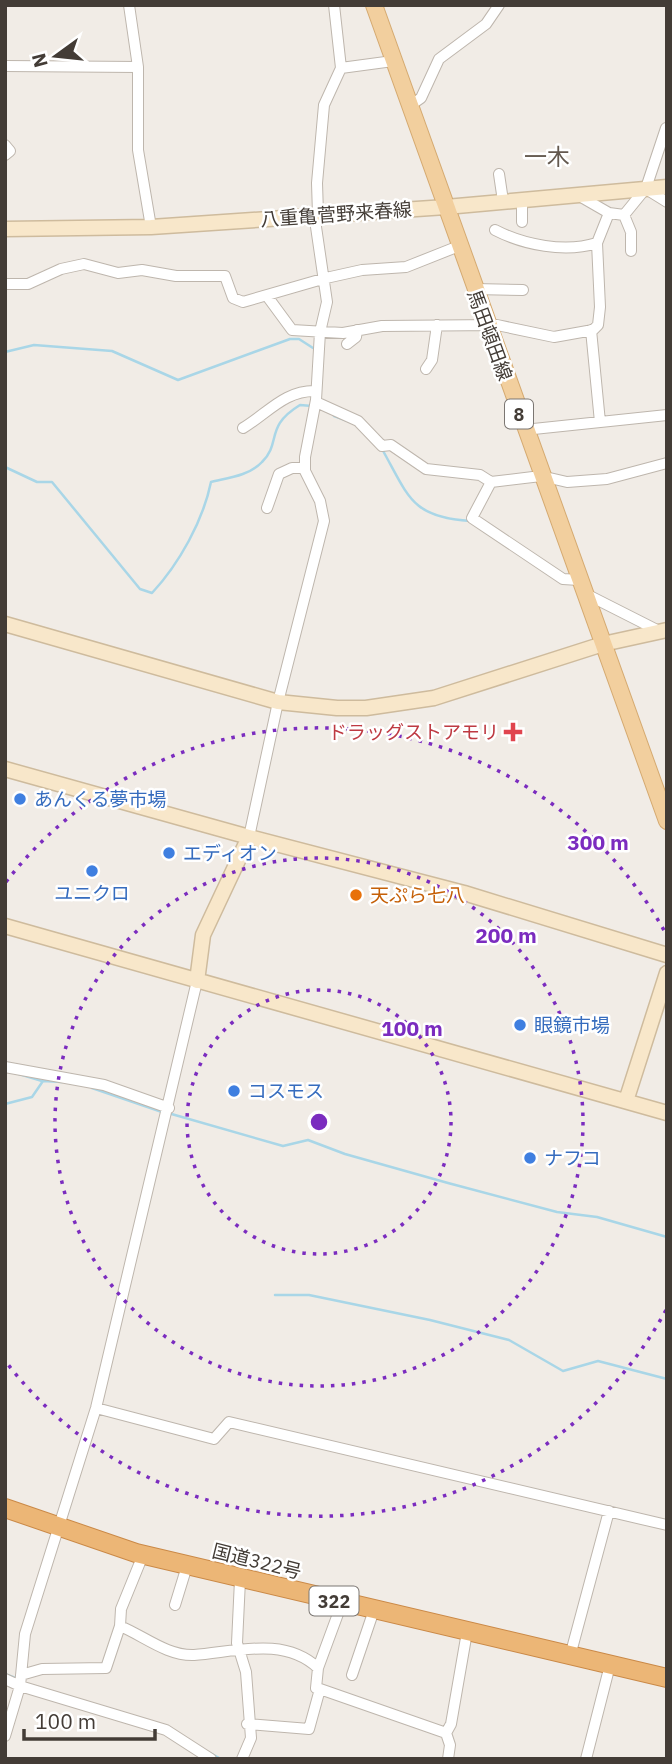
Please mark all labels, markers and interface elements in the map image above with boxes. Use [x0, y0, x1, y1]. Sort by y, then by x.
north arrow [21, 21, 91, 91]
text: N [26, 51, 53, 70]
district label: 一木 [524, 141, 570, 171]
street label: 八重亀菅野来春線 [259, 197, 413, 231]
street label: 馬田頓田線 [462, 286, 518, 384]
road number: 8 [505, 400, 533, 428]
place label: ドラッグストアモリ [328, 720, 499, 744]
marker: ドラッグストアモリ [505, 724, 521, 740]
place label: あんくる夢市場 [34, 787, 167, 811]
marker: あんくる夢市場 [12, 791, 28, 807]
text: 300 m [567, 828, 629, 856]
place label: エディオン [183, 841, 277, 865]
marker: エディオン [161, 845, 177, 861]
marker: ユニクロ [84, 863, 100, 879]
place label: ユニクロ [54, 881, 130, 905]
place label: 天ぷら七八 [370, 883, 465, 907]
marker: 天ぷら七八 [348, 887, 364, 903]
text: 200 m [475, 921, 537, 949]
place label: 眼鏡市場 [534, 1013, 610, 1037]
text: 100 m [381, 1014, 443, 1042]
marker: 眼鏡市場 [512, 1017, 528, 1033]
place label: コスモス [248, 1079, 324, 1103]
marker: コスモス [226, 1083, 242, 1099]
centre of rings [307, 1110, 331, 1134]
place label: ナフコ [544, 1146, 601, 1170]
marker: ナフコ [522, 1150, 538, 1166]
street label: 国道322号 [210, 1538, 304, 1584]
road number: 322 [310, 1586, 358, 1616]
scale bar [24, 1698, 156, 1742]
text: 100 m [35, 1707, 96, 1735]

